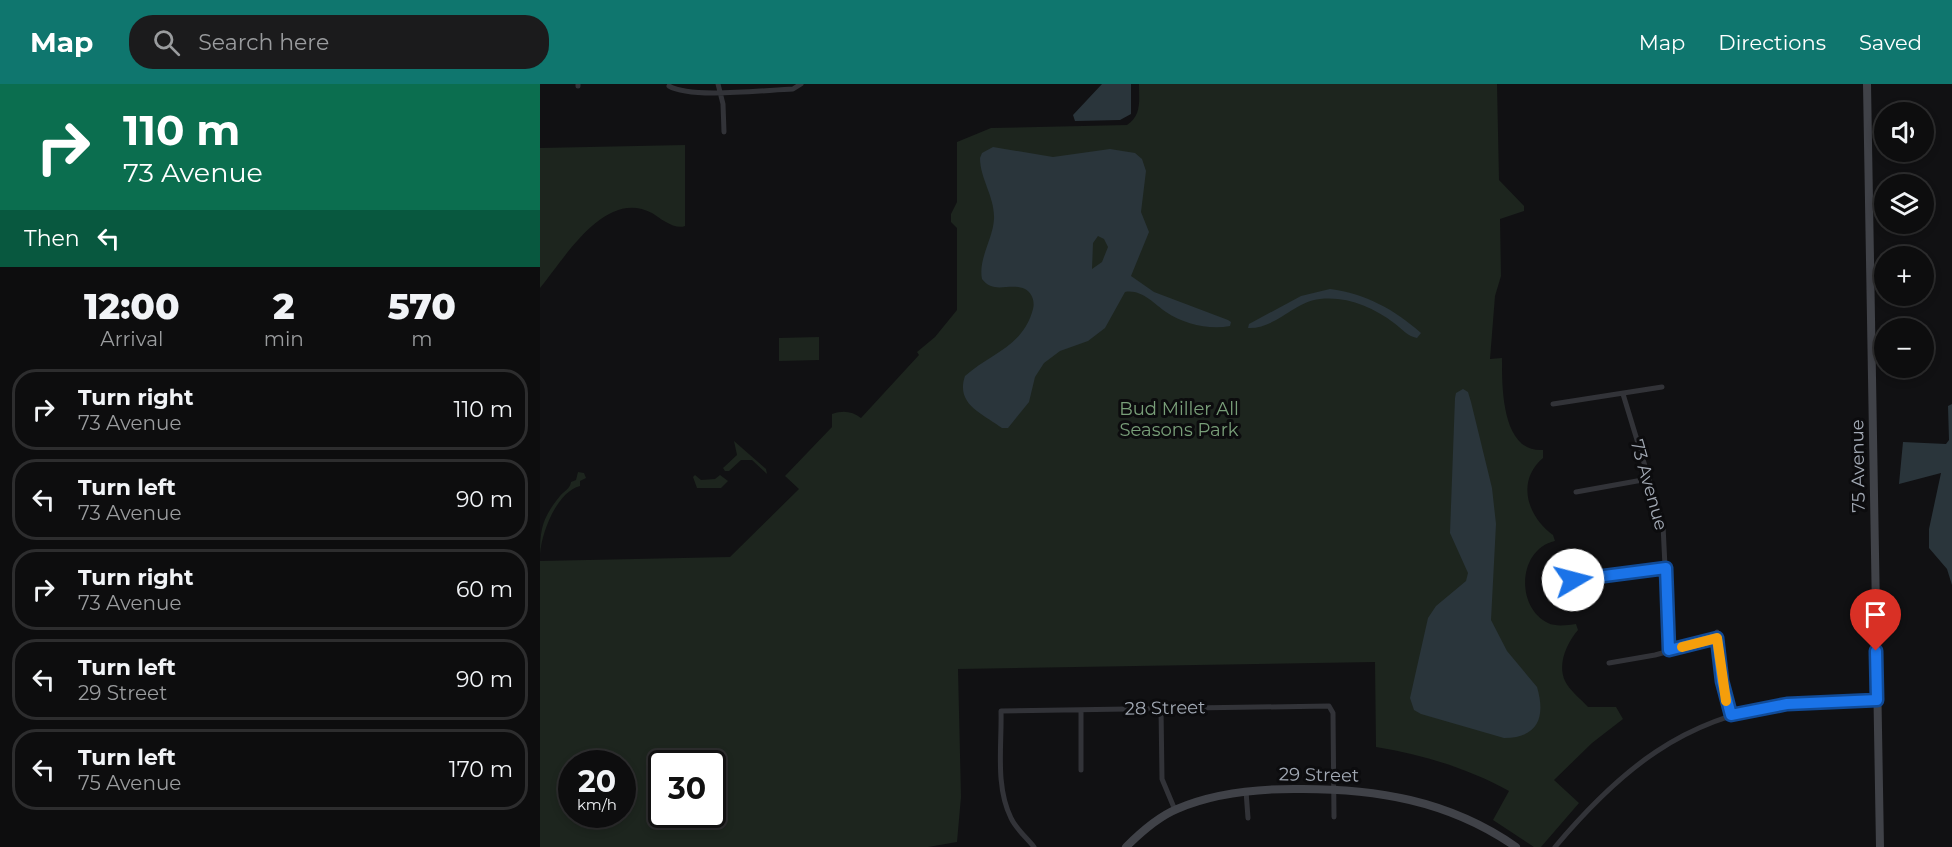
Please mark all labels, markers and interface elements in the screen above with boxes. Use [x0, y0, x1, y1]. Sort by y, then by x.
search box [129, 15, 549, 69]
text: Map [30, 25, 93, 59]
icon: search [150, 26, 183, 59]
text: Search here [198, 29, 329, 56]
text: Map [1639, 30, 1685, 55]
text: Directions [1718, 30, 1826, 55]
text: Saved [1859, 30, 1922, 55]
map controls [1874, 102, 1934, 378]
button: sound [1874, 102, 1934, 162]
text: 110 m [123, 104, 240, 156]
icon: right [24, 108, 102, 186]
text: 73 Avenue [123, 156, 263, 189]
button: layers [1874, 174, 1934, 234]
icon: left [92, 222, 125, 255]
text: Then [24, 225, 80, 252]
button: + [1874, 246, 1934, 306]
text: 12:00 [84, 284, 180, 328]
text: 2 [273, 284, 295, 328]
text: 570 [388, 284, 456, 328]
button: − [1874, 318, 1934, 378]
text: Arrival [100, 327, 163, 351]
text: min [264, 327, 304, 351]
text: m [411, 327, 433, 351]
text: Turn right [78, 384, 193, 411]
icon: right [27, 393, 60, 426]
text: 110 m [453, 396, 513, 423]
park label: Bud Miller All Seasons Park [1119, 398, 1239, 441]
text: 73 Avenue [78, 411, 182, 435]
street label: 75 Avenue [1846, 419, 1870, 513]
street label: 73 Avenue [1626, 437, 1672, 533]
text: Turn left [78, 474, 176, 501]
icon: left [27, 483, 60, 516]
text: 90 m [456, 486, 513, 513]
text: 73 Avenue [78, 501, 182, 525]
position arrow [1541, 548, 1605, 612]
text: Turn right [78, 564, 193, 591]
icon: right [27, 573, 60, 606]
text: 60 m [456, 576, 513, 603]
pin [1850, 589, 1901, 651]
text: 73 Avenue [78, 591, 182, 615]
icon: arrive [1859, 598, 1892, 631]
text: Turn left [78, 654, 176, 681]
icon: left [27, 663, 60, 696]
text: 90 m [456, 666, 513, 693]
text: 29 Street [78, 681, 167, 705]
street label: 28 Street [1124, 696, 1206, 720]
text: Turn left [78, 744, 176, 771]
speed limit sign: 30 [648, 750, 726, 828]
icon: left [27, 753, 60, 786]
text: 170 m [449, 756, 513, 783]
text: 20 [578, 763, 616, 800]
street label: 29 Street [1279, 763, 1359, 787]
text: 75 Avenue [78, 771, 181, 795]
text: km/h [577, 795, 617, 814]

